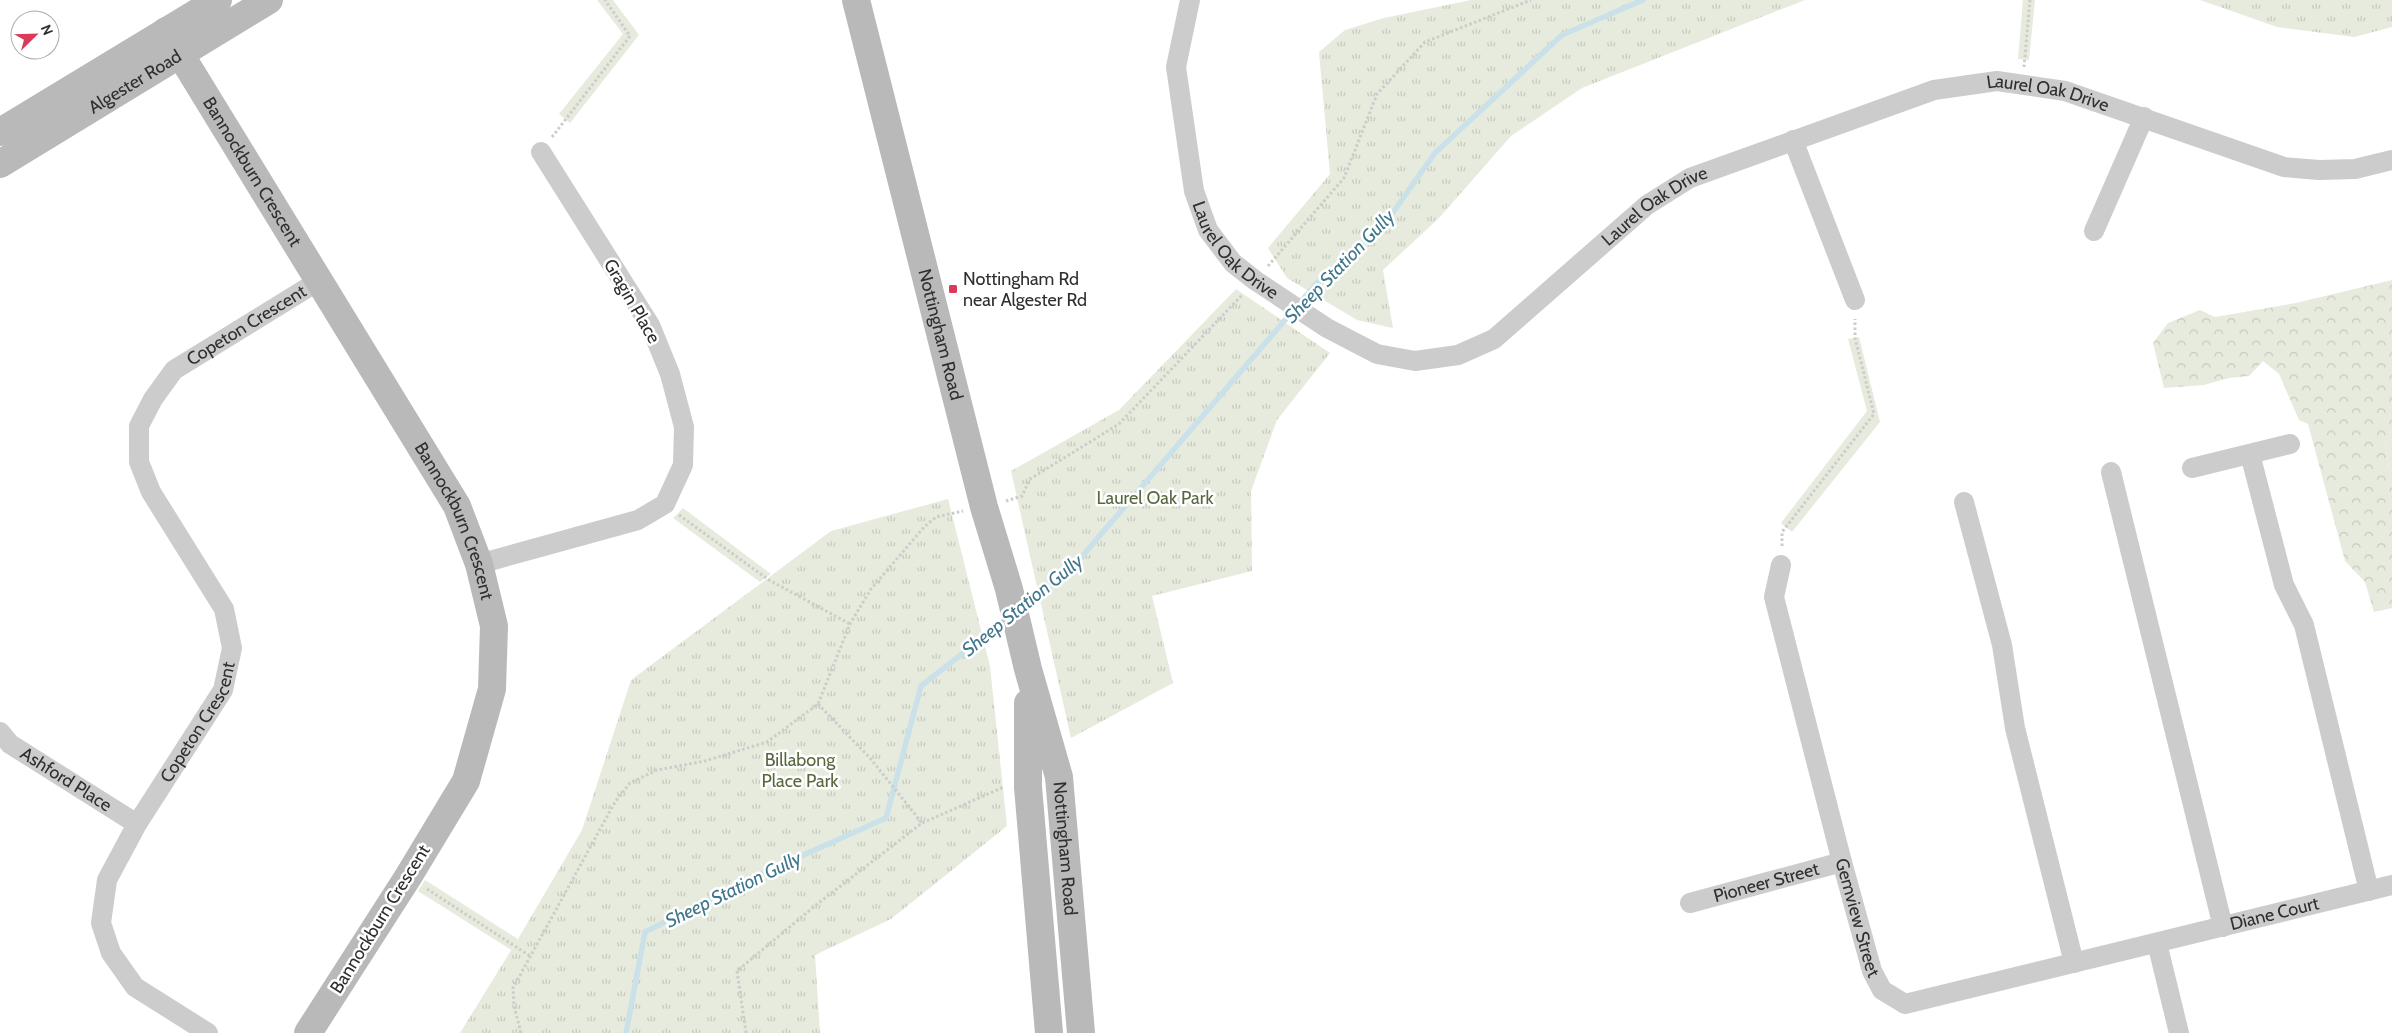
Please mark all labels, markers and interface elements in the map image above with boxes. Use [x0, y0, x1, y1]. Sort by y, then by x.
north arrow [10, 10, 60, 60]
text: N [37, 22, 57, 38]
street label: Algester Road [84, 45, 185, 118]
street label: Laurel Oak Drive [1985, 70, 2112, 116]
street label: Bannockburn Crescent [198, 93, 306, 250]
street label: Laurel Oak Drive [1597, 162, 1710, 251]
street label: Laurel Oak Drive [1188, 198, 1283, 304]
water label: Sheep Station Gully [1279, 204, 1400, 328]
street label: Gragin Place [599, 255, 665, 347]
street label: Nottingham Road [913, 267, 968, 402]
place label: Nottingham Rd near Algester Rd [963, 268, 1087, 311]
street label: Copeton Crescent [183, 280, 310, 370]
marker: Nottingham Rd near Algester Rd [947, 283, 959, 295]
street label: Bannockburn Crescent [410, 438, 498, 602]
park label: Laurel Oak Park [1097, 487, 1214, 509]
water label: Sheep Station Gully [957, 549, 1088, 661]
street label: Copeton Crescent [155, 660, 240, 787]
street label: Ashford Place [16, 742, 116, 816]
park label: Billabong Place Park [762, 749, 839, 792]
street label: Nottingham Road [1048, 781, 1082, 916]
street label: Bannockburn Crescent [325, 841, 435, 997]
water label: Sheep Station Gully [661, 846, 806, 932]
street label: Gemview Street [1830, 856, 1884, 981]
street label: Pioneer Street [1711, 858, 1822, 907]
street label: Diane Court [2228, 892, 2321, 935]

